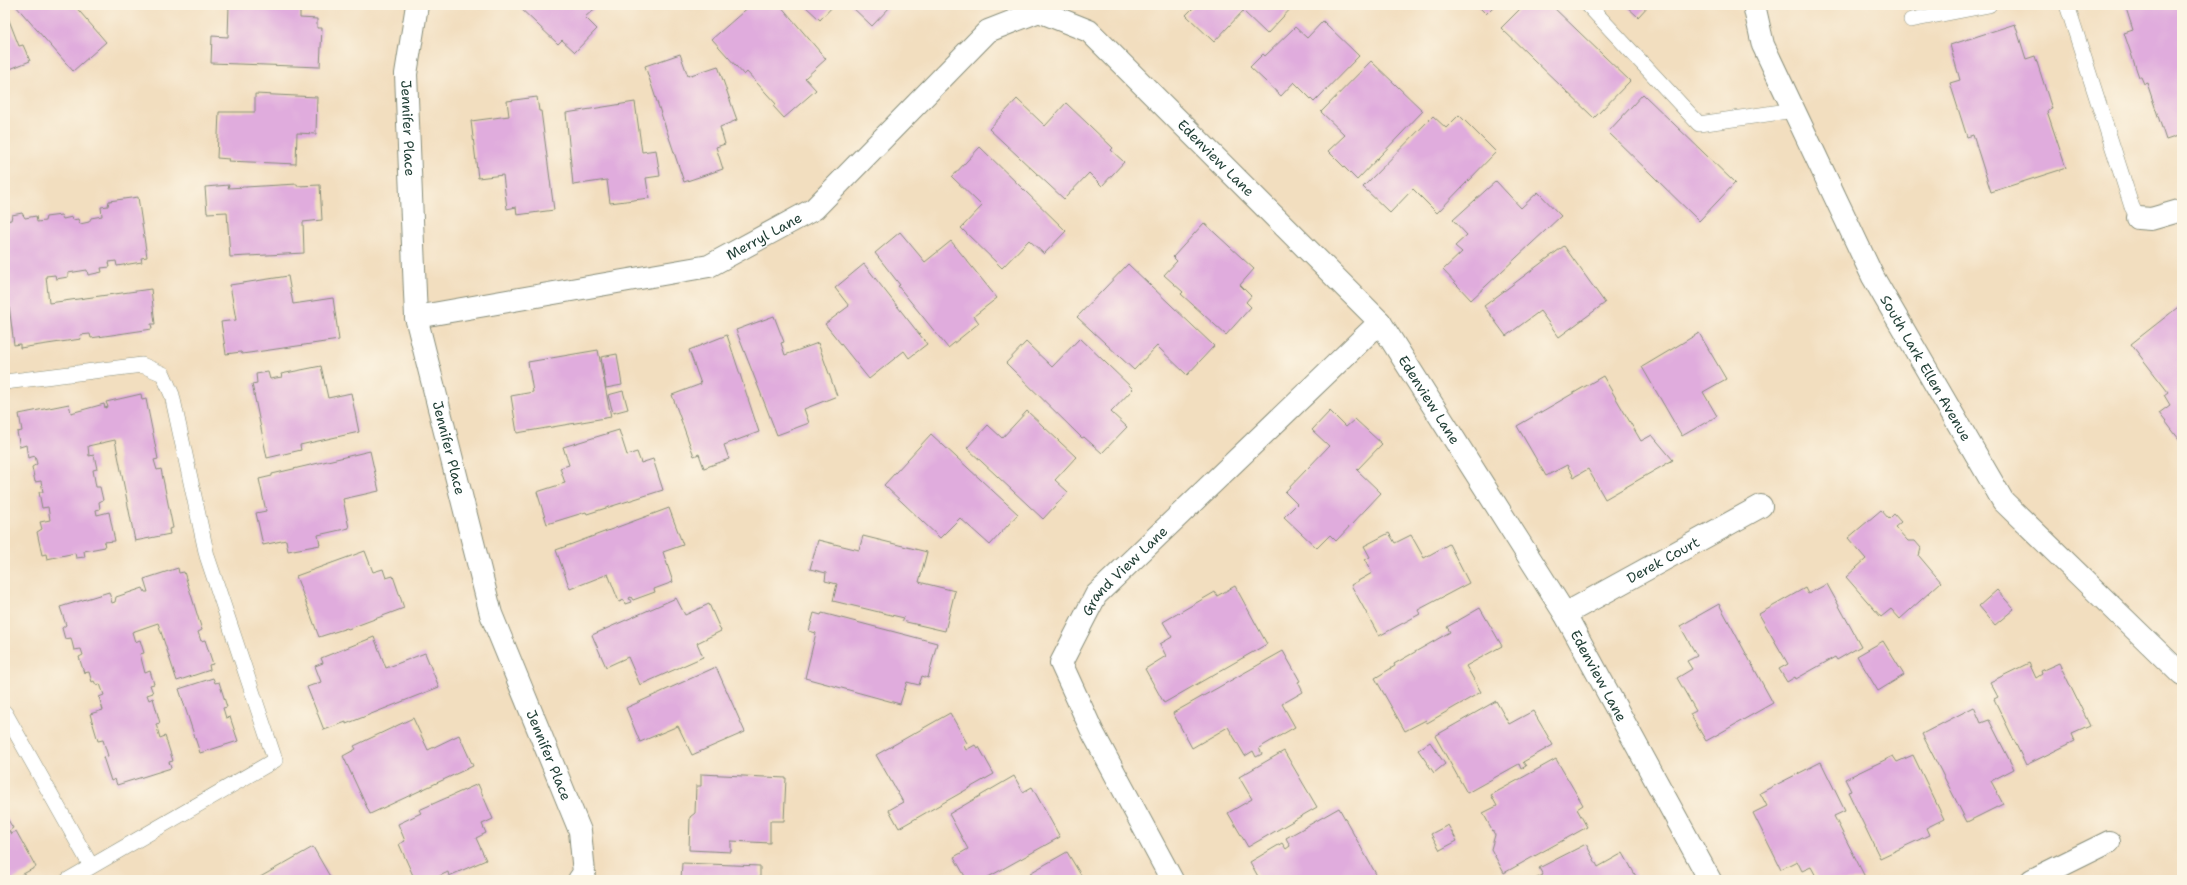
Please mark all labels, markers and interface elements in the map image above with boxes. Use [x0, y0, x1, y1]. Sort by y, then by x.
street label: Jennifer Place [397, 80, 419, 177]
street label: Edenview Lane [1174, 116, 1258, 200]
street label: Merryl Lane [723, 208, 805, 264]
street label: South Lark Ellen Avenue [1876, 292, 1975, 444]
street label: Edenview Lane [1394, 352, 1464, 448]
street label: Jennifer Place [429, 399, 470, 497]
street label: Grand View Lane [1078, 522, 1171, 619]
street label: Derek Court [1624, 533, 1703, 587]
street label: Edenview Lane [1566, 627, 1631, 725]
street label: Jennifer Place [522, 707, 576, 803]

